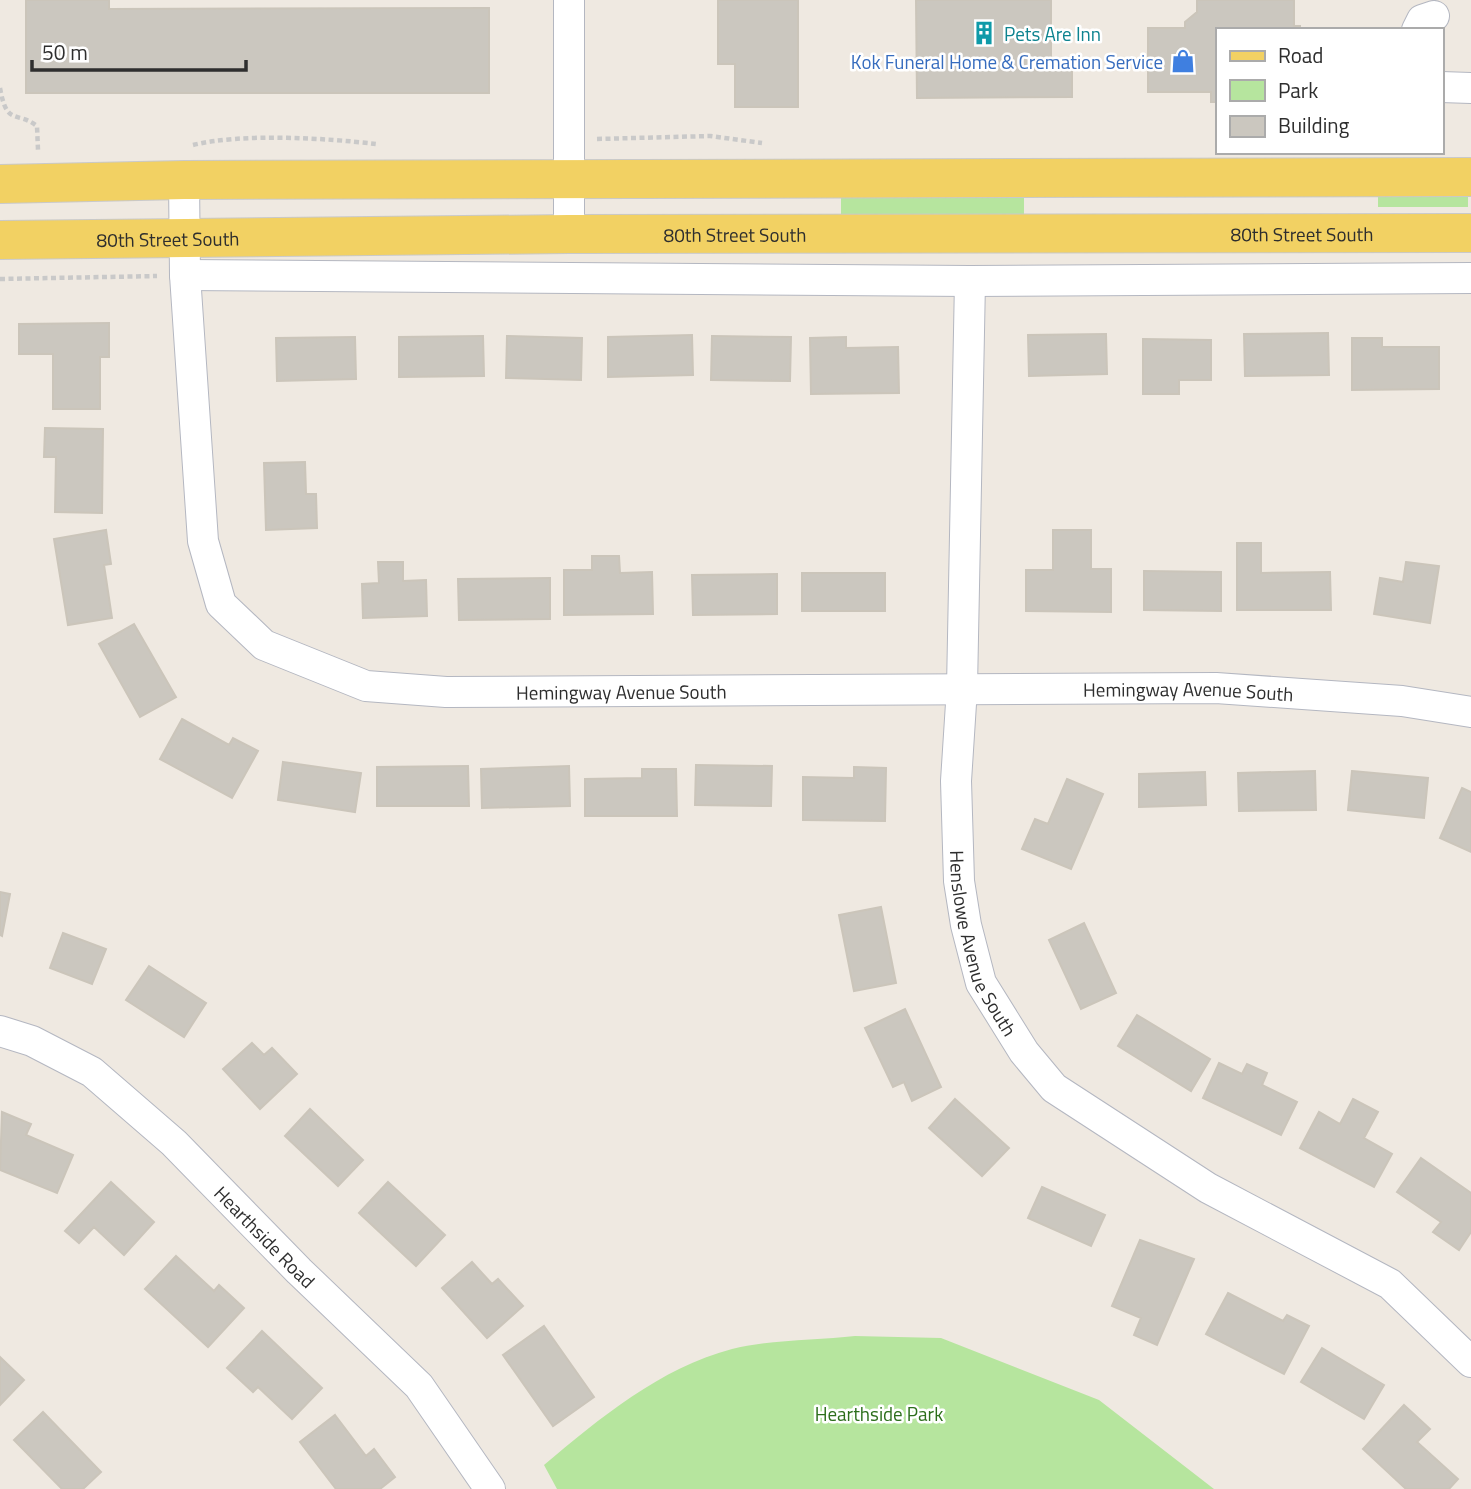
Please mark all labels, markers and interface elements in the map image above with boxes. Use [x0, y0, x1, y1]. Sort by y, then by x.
building icon: Pets Are Inn [970, 19, 998, 47]
place label: Pets Are Inn [1004, 19, 1101, 48]
scale bar [32, 28, 245, 72]
legend [1216, 28, 1443, 154]
text: 50 m [42, 36, 88, 68]
text: Road [1278, 39, 1323, 71]
place label: Kok Funeral Home & Cremation Service [851, 47, 1163, 76]
shop icon: Kok Funeral Home & Cremation Service [1169, 47, 1197, 75]
text: Park [1278, 74, 1318, 106]
text: Building [1278, 109, 1350, 141]
street label: 80th Street South [664, 219, 806, 248]
street label: 80th Street South [1231, 219, 1373, 248]
street label: 80th Street South [96, 223, 240, 253]
street label: Hemingway Avenue South [1083, 673, 1294, 708]
street label: Hemingway Avenue South [516, 676, 727, 706]
street label: Henslowe Avenue South [944, 850, 1025, 1041]
street label: Hearthside Road [208, 1178, 322, 1294]
park label: Hearthside Park [815, 1399, 943, 1428]

